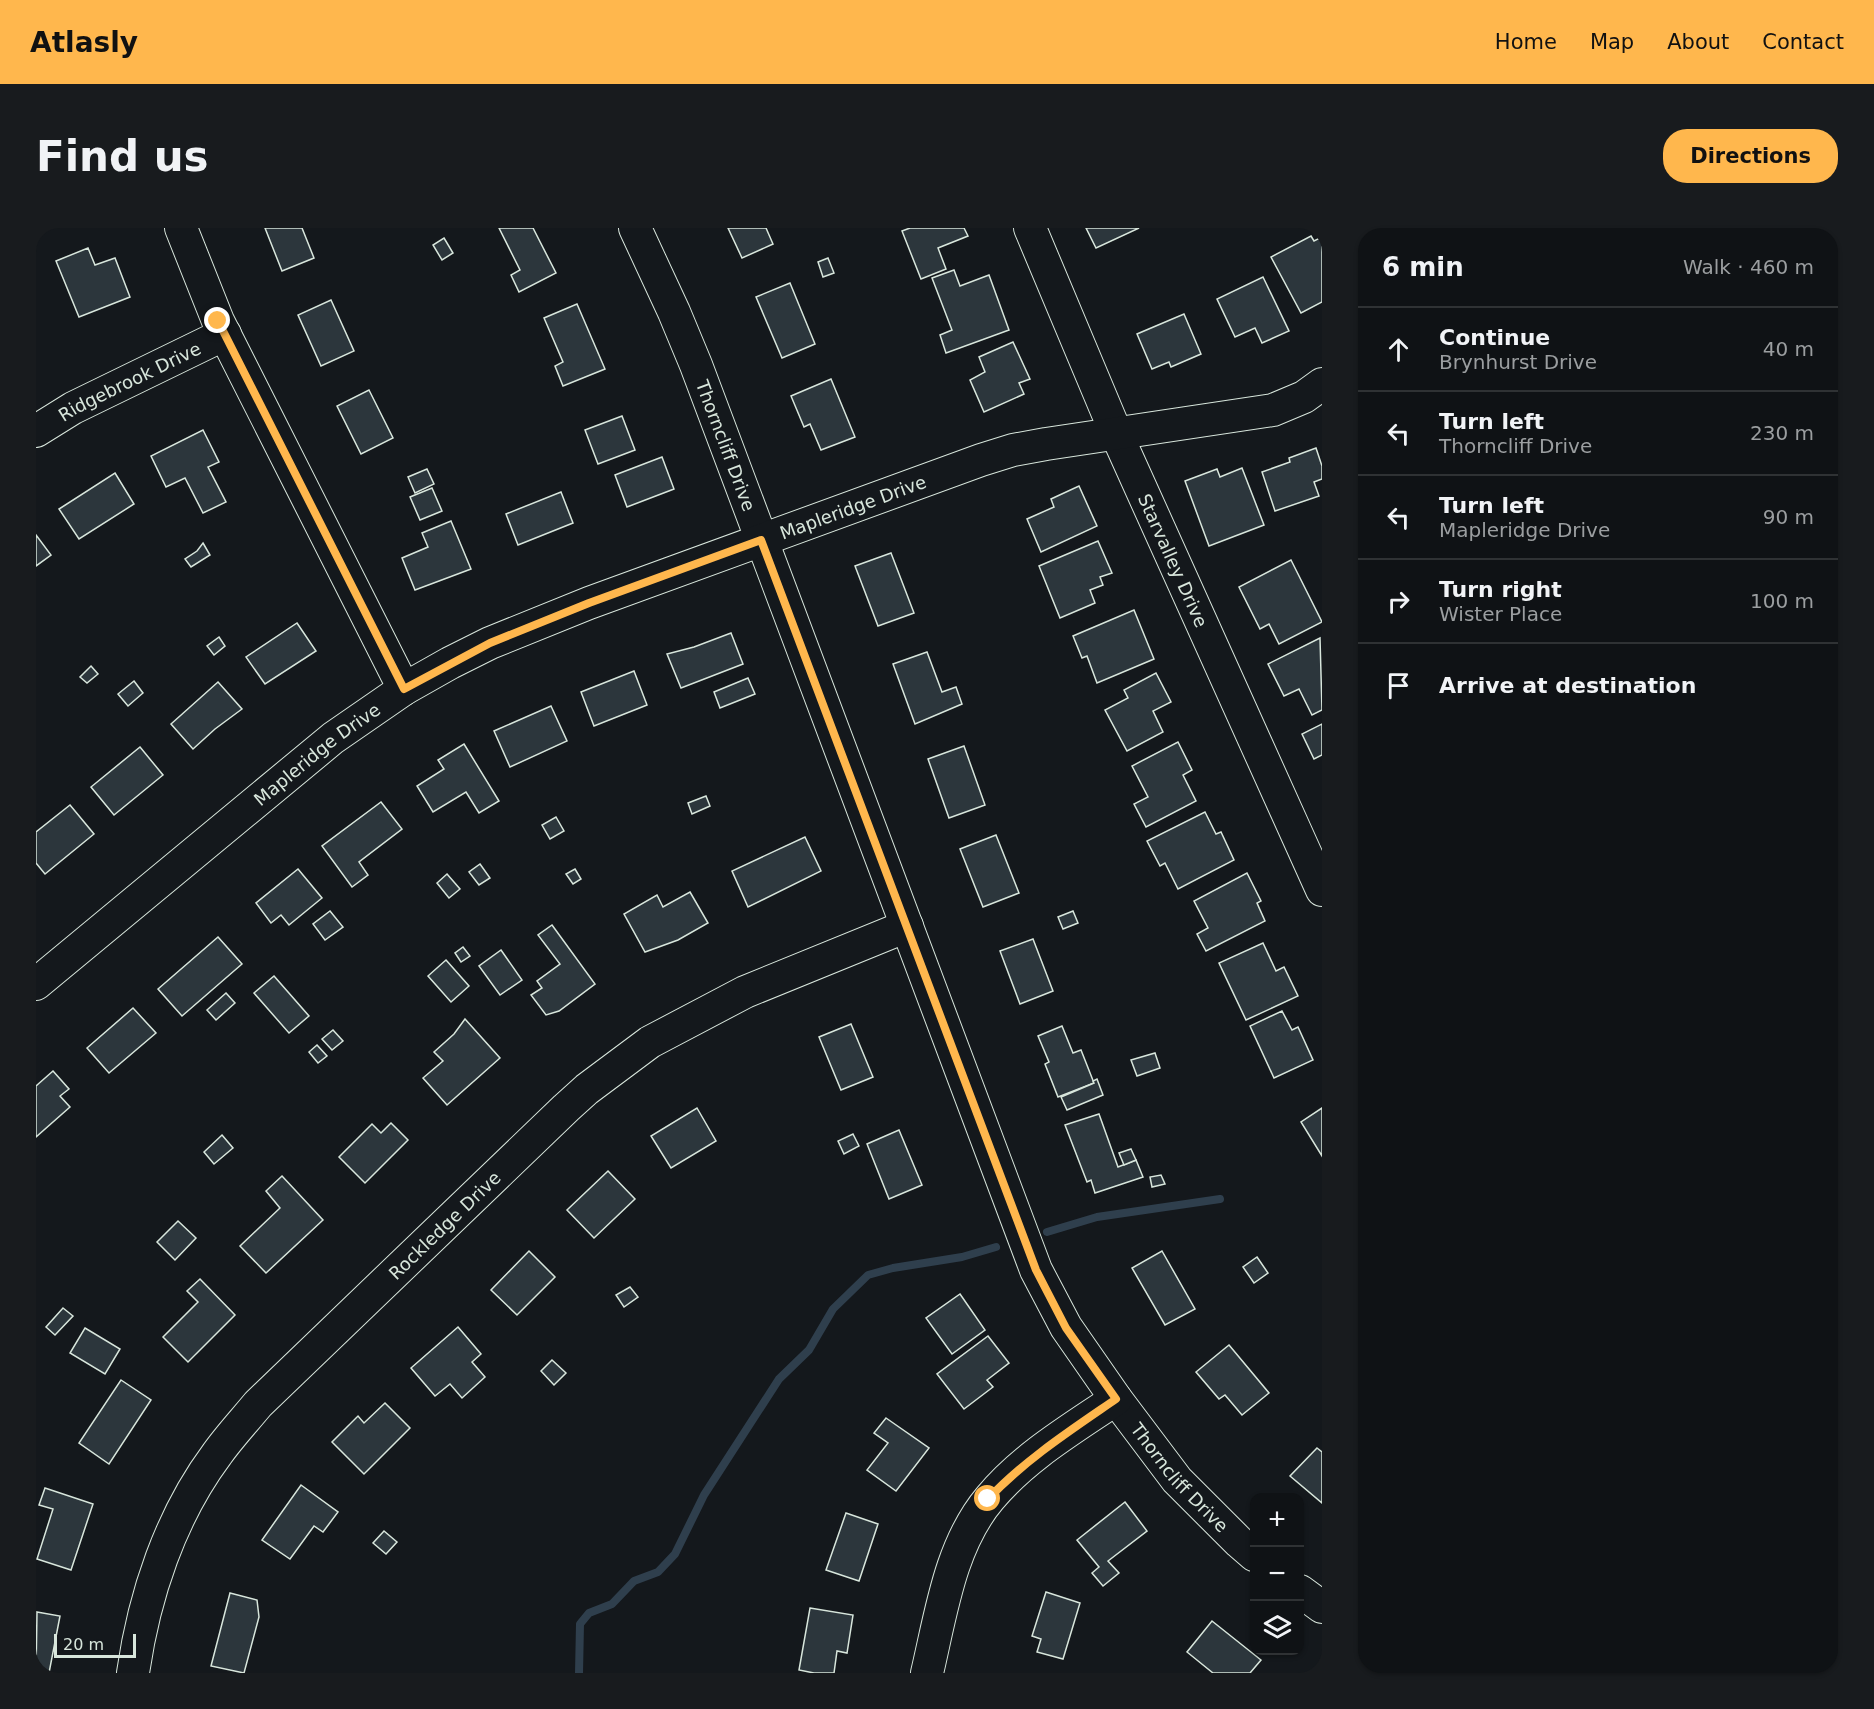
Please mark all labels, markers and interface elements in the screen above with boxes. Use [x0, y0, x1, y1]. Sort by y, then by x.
text: Atlasly [30, 26, 138, 59]
text: Home [1495, 30, 1557, 54]
text: Map [1590, 30, 1634, 54]
text: About [1667, 30, 1729, 54]
text: Contact [1762, 30, 1844, 54]
button: Directions [1663, 129, 1838, 183]
text: Find us [36, 132, 209, 181]
text: 6 min [1382, 252, 1464, 282]
text: Walk · 460 m [1683, 255, 1814, 279]
route end [204, 307, 230, 333]
text: Continue [1439, 325, 1550, 350]
icon: ahead [1382, 333, 1415, 366]
street label: Ridgebrook Drive [54, 337, 204, 425]
text: 40 m [1763, 337, 1814, 361]
text: Brynhurst Drive [1439, 350, 1597, 374]
street label: Thorncliff Drive [692, 376, 760, 514]
text: Turn left [1439, 409, 1544, 434]
icon: left [1382, 417, 1415, 450]
text: 230 m [1750, 421, 1814, 445]
text: Thorncliff Drive [1439, 434, 1592, 458]
street label: Mapleridge Drive [777, 470, 929, 543]
street label: Starvalley Drive [1134, 490, 1213, 630]
text: Turn left [1439, 493, 1544, 518]
icon: left [1382, 501, 1415, 534]
text: 90 m [1763, 505, 1814, 529]
text: Mapleridge Drive [1439, 518, 1610, 542]
text: Turn right [1439, 577, 1562, 602]
icon: right [1382, 585, 1415, 618]
text: 100 m [1750, 589, 1814, 613]
text: Wister Place [1439, 602, 1562, 626]
icon: arrive [1382, 669, 1415, 702]
text: Arrive at destination [1439, 673, 1696, 698]
street label: Mapleridge Drive [249, 698, 384, 810]
street label: Rockledge Drive [384, 1166, 505, 1283]
street label: Thorncliff Drive [1126, 1418, 1233, 1536]
route start [974, 1485, 1000, 1511]
map controls [1250, 1493, 1304, 1655]
button: + [1250, 1493, 1304, 1547]
button: − [1250, 1547, 1304, 1601]
button: layers [1250, 1601, 1304, 1655]
scale bar [54, 1631, 136, 1658]
text: 20 m [63, 1635, 104, 1654]

